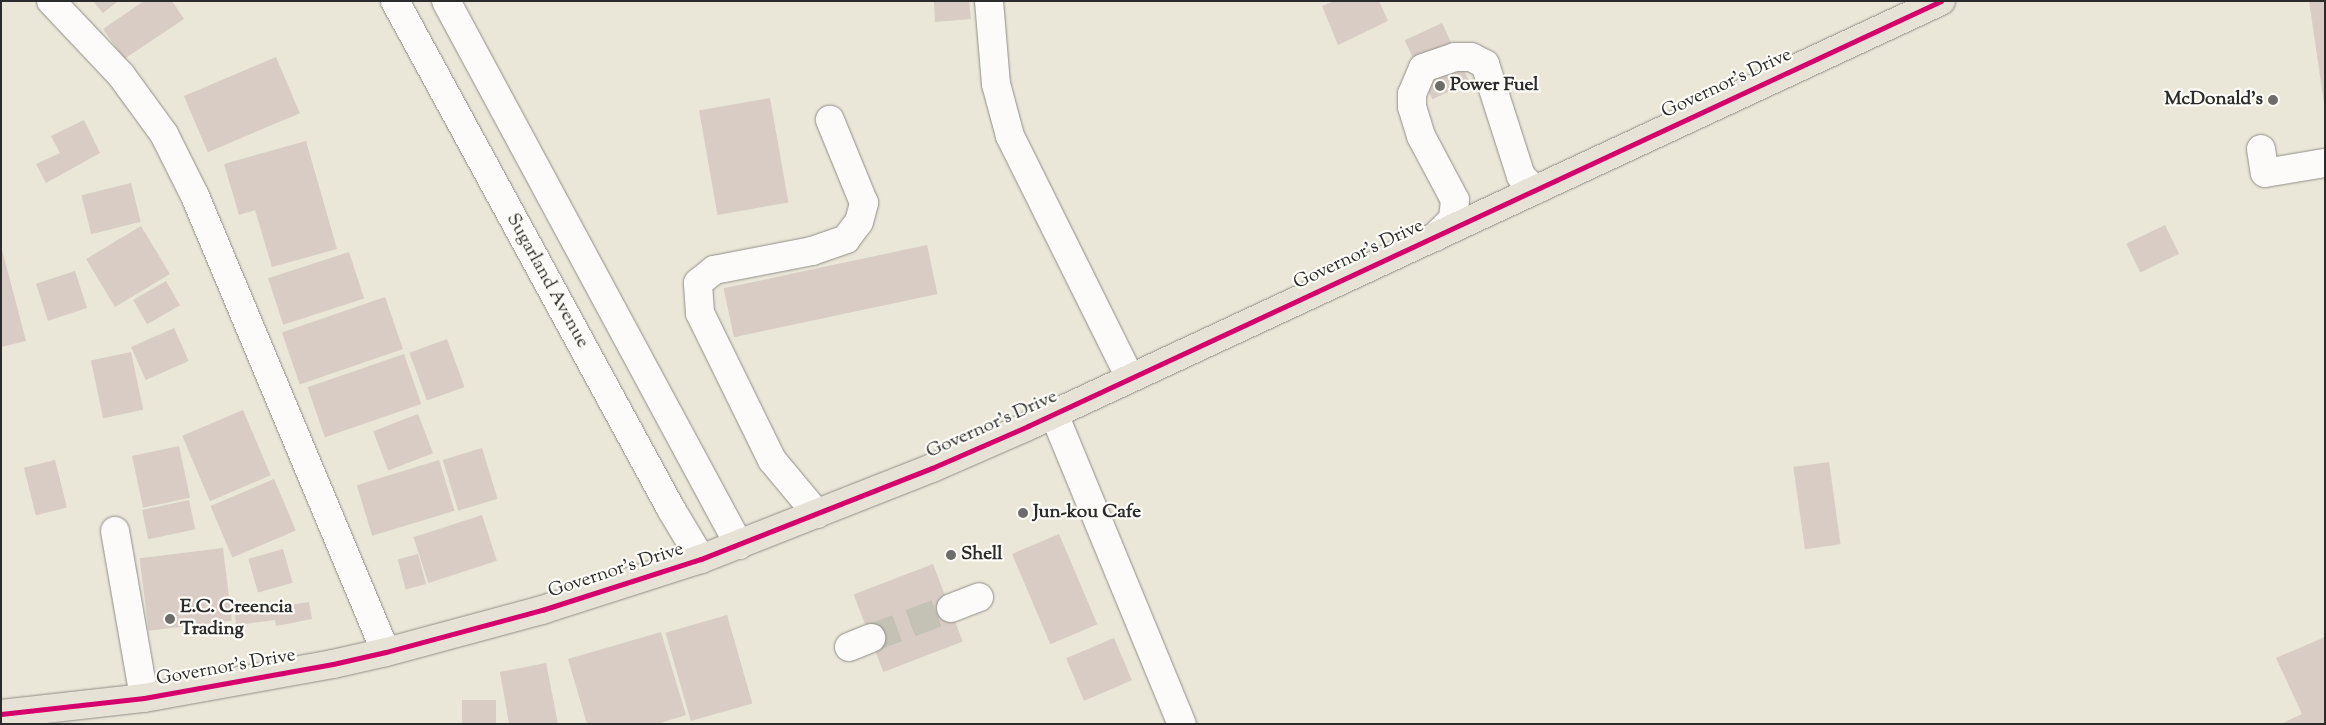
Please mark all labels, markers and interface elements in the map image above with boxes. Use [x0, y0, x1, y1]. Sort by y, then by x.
street label: Governor's Drive [1658, 44, 1796, 124]
place label: Power Fuel [1450, 75, 1539, 97]
marker: Power Fuel [1434, 80, 1446, 92]
place label: McDonald's [2164, 89, 2263, 111]
marker: McDonald's [2267, 94, 2279, 106]
street label: Sugarland Avenue [501, 210, 593, 352]
street label: Governor's Drive [1290, 215, 1428, 295]
street label: Governor's Drive [923, 386, 1061, 464]
place label: Jun-kou Cafe [1033, 502, 1141, 524]
marker: Jun-kou Cafe [1017, 507, 1029, 519]
street label: Governor's Drive [545, 538, 687, 604]
place label: Shell [961, 544, 1003, 566]
marker: Shell [945, 549, 957, 561]
place label: E.C. Creencia Trading [180, 597, 293, 641]
marker: E.C. Creencia Trading [164, 613, 176, 625]
street label: Governor's Drive [155, 645, 297, 691]

